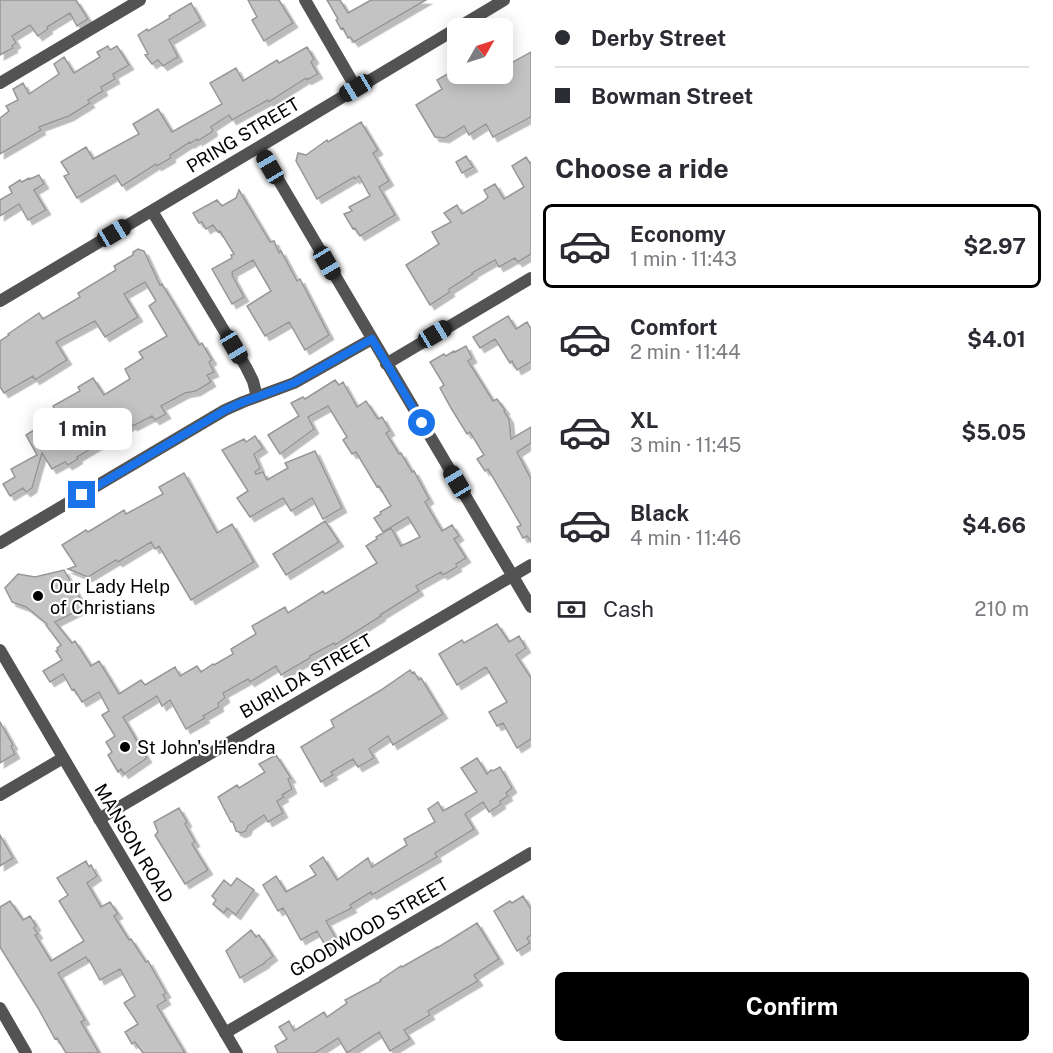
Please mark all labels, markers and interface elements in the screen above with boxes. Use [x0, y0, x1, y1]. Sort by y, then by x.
north arrow [447, 18, 513, 84]
map controls [447, 18, 513, 84]
text: Derby Street [591, 25, 726, 51]
car [336, 71, 376, 105]
text: Bowman Street [591, 83, 753, 109]
street label: PRING STREET [183, 93, 304, 177]
car [253, 147, 287, 187]
text: Choose a ride [555, 152, 729, 184]
car [94, 216, 134, 250]
icon: car [558, 219, 612, 273]
text: Economy [630, 221, 726, 247]
text: $2.97 [963, 233, 1026, 259]
car [310, 243, 344, 283]
text: 1 min · 11:43 [630, 247, 737, 271]
icon: car [558, 312, 612, 366]
text: Comfort [630, 314, 717, 340]
car [415, 317, 455, 351]
text: $4.01 [967, 326, 1026, 352]
car [217, 327, 251, 367]
text: 2 min · 11:44 [630, 340, 741, 364]
icon: car [558, 405, 612, 459]
text: XL [630, 407, 658, 433]
callout: 1 min [32, 408, 132, 450]
route start [408, 409, 435, 436]
text: 1 min [58, 417, 107, 441]
text: $5.05 [961, 419, 1026, 445]
text: 3 min · 11:45 [630, 433, 741, 457]
car [440, 462, 474, 502]
route end [68, 481, 95, 508]
icon: car [558, 498, 612, 552]
text: Black [630, 500, 689, 526]
text: $4.66 [962, 512, 1026, 538]
text: 4 min · 11:46 [630, 526, 741, 550]
place label: Our Lady Help of Christians [50, 576, 170, 618]
marker: Our Lady Help of Christians [31, 589, 45, 603]
icon: cash [555, 593, 588, 626]
text: Cash [603, 596, 654, 622]
text: 210 m [975, 597, 1029, 621]
street label: BURILDA STREET [236, 629, 376, 722]
place label: St John's Hendra [137, 737, 275, 758]
marker: St John's Hendra [118, 740, 132, 754]
street label: MANSON ROAD [90, 780, 178, 906]
street label: GOODWOOD STREET [286, 873, 452, 981]
button: Confirm [555, 972, 1029, 1041]

